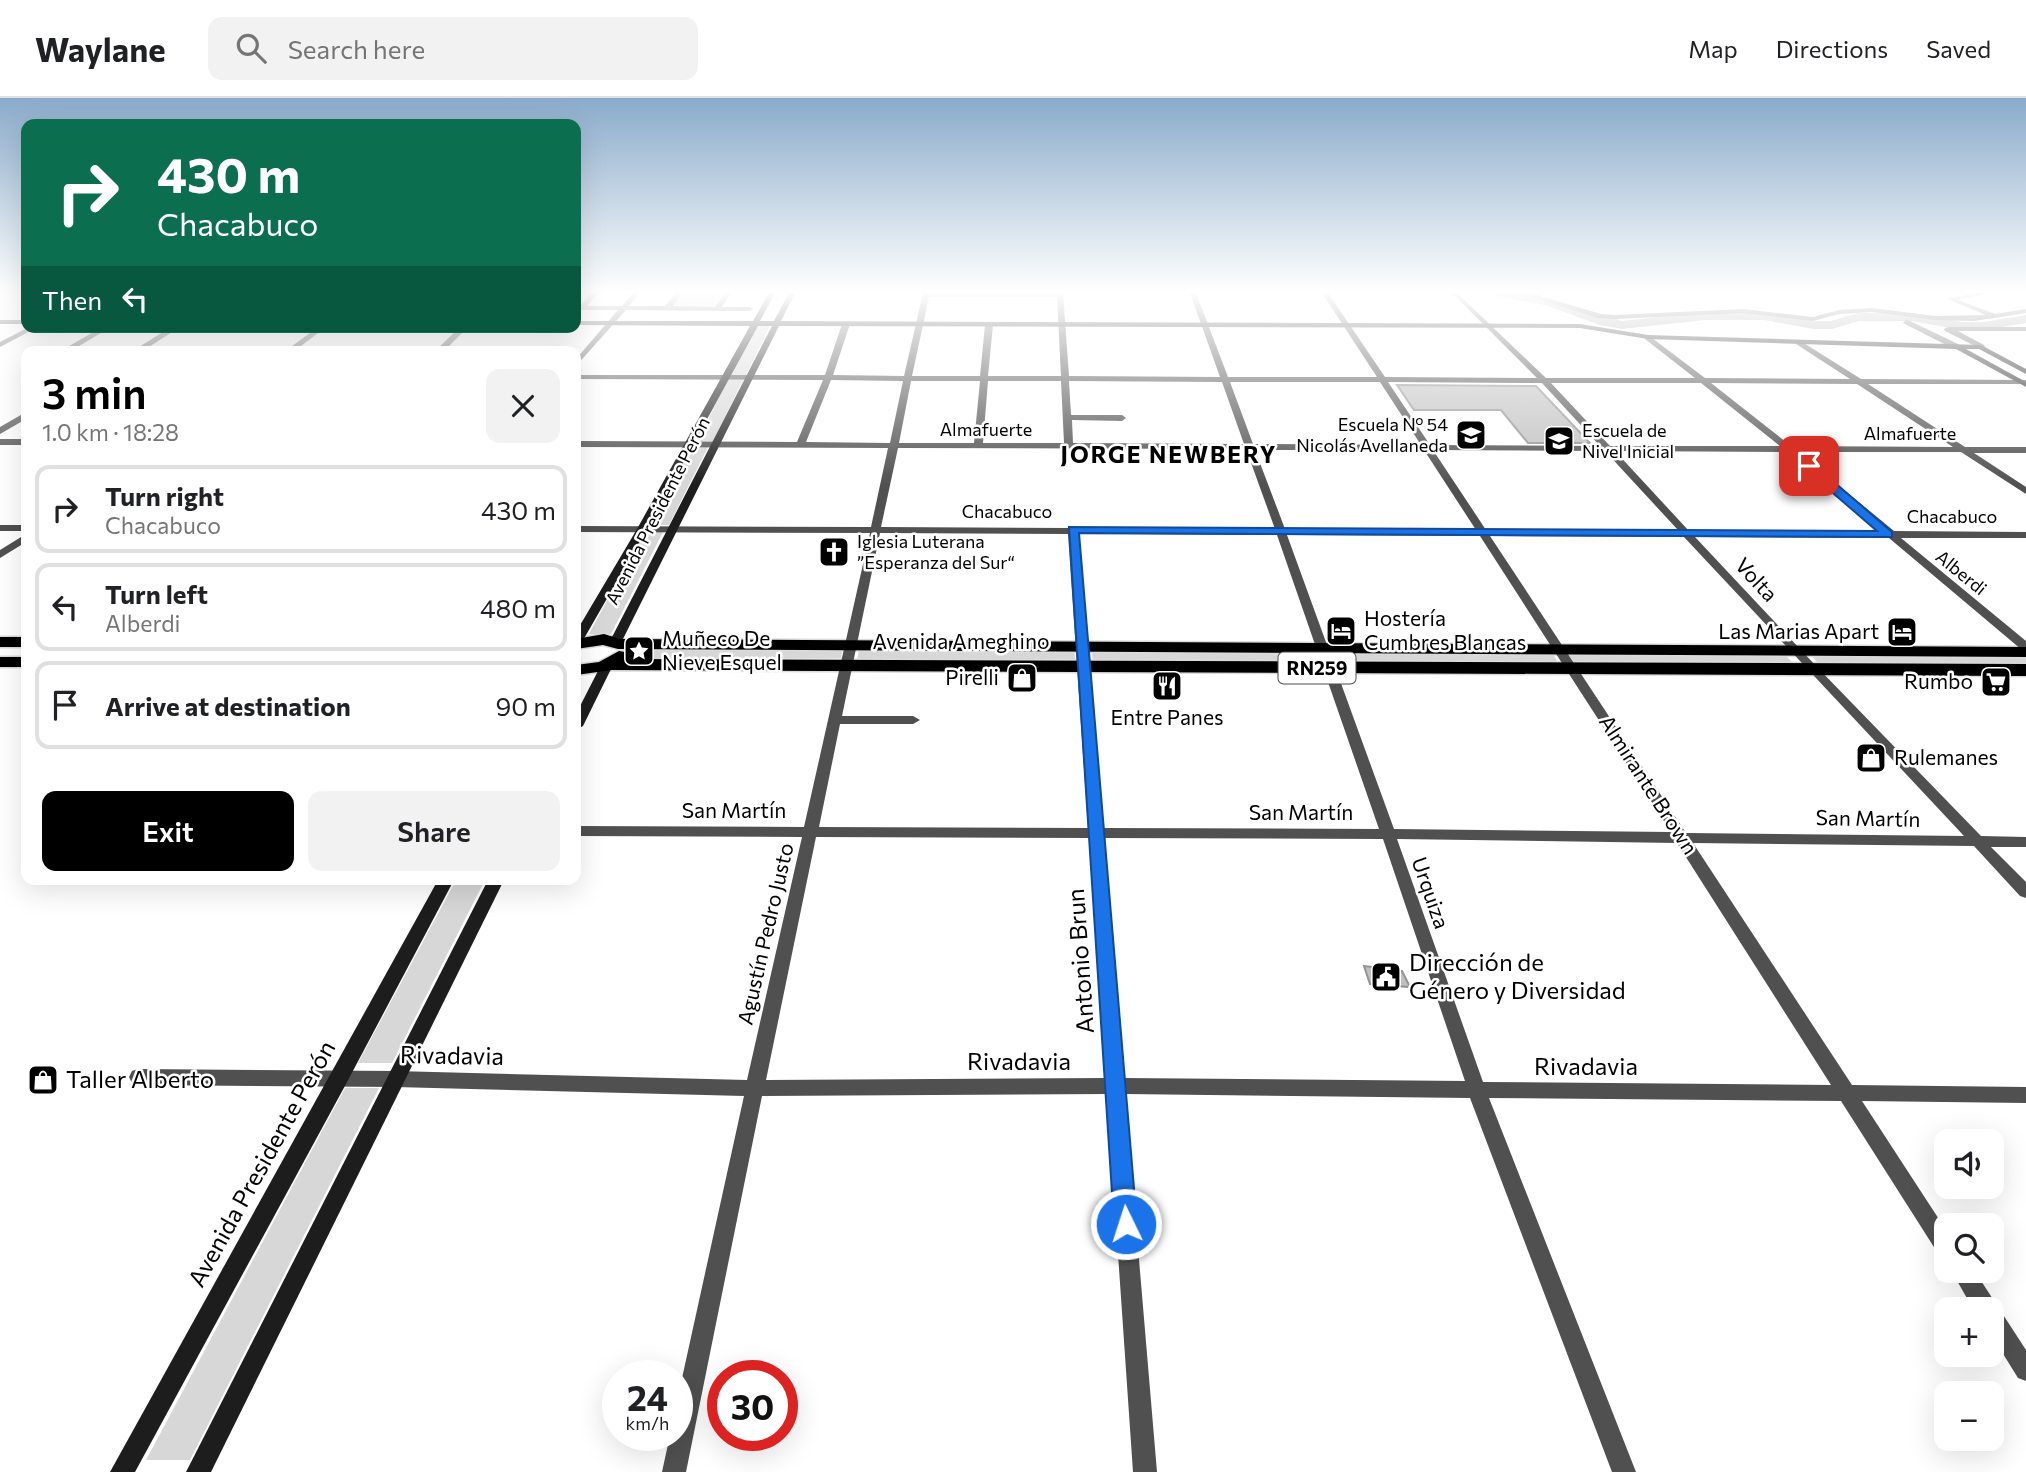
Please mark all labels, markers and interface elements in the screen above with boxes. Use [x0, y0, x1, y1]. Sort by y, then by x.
search box [208, 17, 698, 80]
text: Waylane [35, 28, 166, 69]
icon: search [232, 29, 270, 67]
text: Search here [288, 33, 425, 64]
text: Map [1688, 34, 1738, 63]
text: Directions [1776, 34, 1888, 63]
text: Saved [1926, 34, 1991, 63]
text: 430 m [157, 143, 300, 203]
icon: right [42, 147, 133, 238]
text: Chacabuco [157, 203, 318, 243]
icon: left [116, 280, 154, 318]
text: Then [42, 284, 102, 315]
text: 3 min [42, 366, 147, 418]
button: close [486, 369, 560, 443]
street label: Avenida Presidente Perón [600, 413, 714, 608]
place label: Escuela Nº 54 Nicolás Avellaneda [1296, 413, 1448, 456]
text: 1.0 km · 18:28 [42, 418, 179, 446]
street label: Almafuerte [940, 418, 1032, 440]
school or university icon: Escuela Nº 54 Nicolás Avellaneda [1454, 418, 1488, 452]
place label: Escuela de Nivel Inicial [1582, 419, 1674, 462]
street label: Almafuerte [1864, 422, 1956, 444]
school or university icon: Escuela de Nivel Inicial [1542, 424, 1576, 458]
pin [1779, 436, 1839, 496]
district label: JORGE NEWBERY [1061, 440, 1277, 468]
icon: arrive [1790, 447, 1828, 485]
text: Turn right [105, 480, 224, 511]
icon: right [46, 490, 84, 528]
text: 430 m [481, 494, 556, 525]
street label: Chacabuco [962, 500, 1052, 522]
street label: Chacabuco [1907, 505, 1997, 527]
text: Chacabuco [105, 511, 221, 539]
place label: Iglesia Luterana ”Esperanza del Sur“ [857, 530, 1015, 573]
church icon: Iglesia Luterana ”Esperanza del Sur“ [817, 535, 851, 569]
street label: Alberdi [1932, 545, 1991, 599]
street label: Volta [1731, 552, 1783, 606]
text: Turn left [105, 578, 208, 609]
icon: left [46, 588, 84, 626]
text: 480 m [480, 592, 556, 623]
place label: Hostería Cumbres Blancas [1364, 605, 1526, 654]
text: Alberdi [105, 609, 180, 637]
hotel icon: Hostería Cumbres Blancas [1324, 614, 1358, 648]
hotel icon: Las Marias Apart [1885, 615, 1919, 649]
place label: Las Marias Apart [1718, 618, 1879, 643]
place label: Muñeco De Nieve Esquel [662, 625, 782, 674]
street label: Avenida Ameghino [872, 628, 1050, 653]
place icon: Muñeco De Nieve Esquel [622, 634, 656, 668]
road number: RN259 [1278, 652, 1356, 684]
shop icon: Pirelli [1005, 661, 1039, 695]
place label: Pirelli [945, 664, 999, 689]
supermarket icon: Rumbo [1979, 665, 2013, 699]
place label: Rumbo [1904, 668, 1973, 693]
restaurant icon: Entre Panes [1150, 669, 1184, 703]
icon: arrive [46, 686, 84, 724]
text: Arrive at destination [105, 690, 351, 721]
text: 90 m [496, 690, 556, 721]
place label: Entre Panes [1110, 704, 1224, 729]
street label: Almirante Brown [1595, 710, 1704, 858]
shop icon: Rulemanes [1854, 741, 1888, 775]
place label: Rulemanes [1894, 744, 1998, 769]
button: Exit [42, 791, 294, 871]
button: Share [308, 791, 560, 871]
street label: San Martín [682, 797, 786, 822]
street label: San Martín [1249, 799, 1353, 824]
street label: San Martín [1815, 804, 1921, 831]
street label: Agustín Pedro Justo [731, 840, 798, 1027]
street label: Urquiza [1408, 853, 1455, 932]
street label: Antonio Brun [1060, 888, 1099, 1035]
place label: Dirección de Género y Diversidad [1409, 947, 1626, 1004]
public building icon: Dirección de Género y Diversidad [1369, 960, 1403, 994]
street label: Avenida Presidente Perón [181, 1035, 340, 1291]
street label: Rivadavia [400, 1039, 504, 1070]
street label: Rivadavia [967, 1046, 1071, 1075]
street label: Rivadavia [1534, 1051, 1638, 1080]
shop icon: Taller Alberto [26, 1063, 60, 1097]
place label: Taller Alberto [66, 1064, 214, 1093]
map controls [1934, 1129, 2004, 1451]
button: sound [1934, 1129, 2004, 1199]
position arrow [1089, 1187, 1163, 1261]
button: search [1934, 1213, 2004, 1283]
button: + [1934, 1297, 2004, 1367]
speed limit sign: 30 [707, 1360, 798, 1451]
text: 24 [627, 1375, 668, 1418]
button: − [1934, 1381, 2004, 1451]
text: km/h [626, 1412, 669, 1434]

